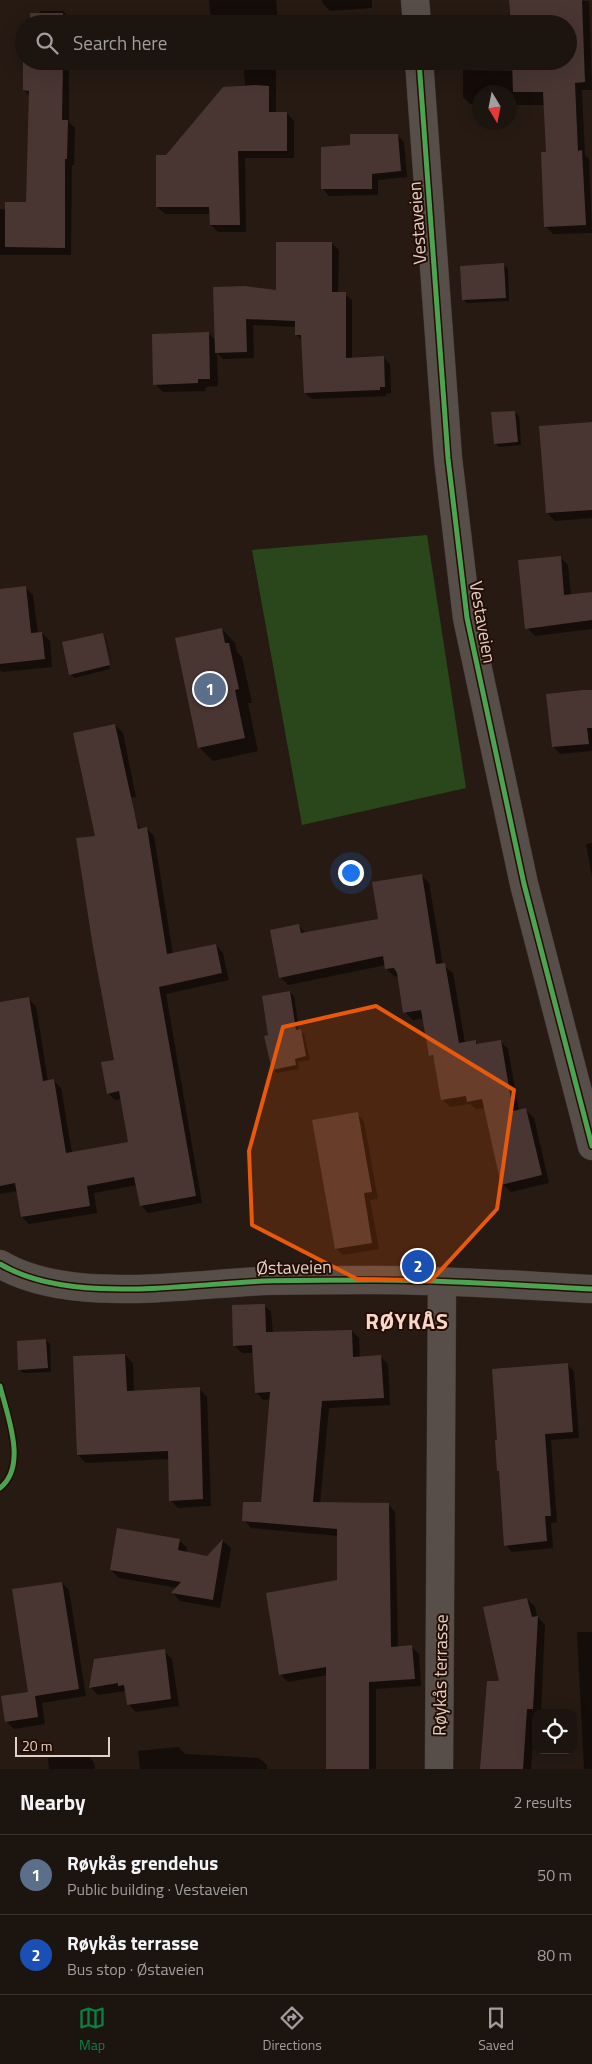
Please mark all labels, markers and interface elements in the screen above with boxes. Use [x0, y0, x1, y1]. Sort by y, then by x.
search box [15, 15, 577, 70]
text: Search here [73, 28, 167, 57]
icon: search [33, 29, 61, 57]
north arrow [472, 85, 517, 130]
street label: Vestaveien [401, 181, 433, 265]
street label: Vestaveien [463, 579, 503, 665]
pin: 1 [194, 670, 226, 708]
your location [338, 860, 364, 886]
pin: 2 [402, 1247, 434, 1285]
street label: Østaveien [256, 1253, 332, 1281]
district label: RØYKÅS [365, 1304, 449, 1338]
street label: Røykås terrasse [425, 1614, 455, 1736]
map controls [532, 1709, 577, 1754]
button: locate [532, 1709, 577, 1754]
scale bar [15, 1734, 110, 1757]
text: 20 m [22, 1735, 52, 1756]
text: Nearby [20, 1786, 85, 1818]
text: 2 results [513, 1790, 572, 1814]
text: Røykås grendehus [67, 1848, 218, 1877]
text: 1 [32, 1863, 40, 1887]
text: 50 m [537, 1863, 572, 1887]
text: Public building · Vestaveien [67, 1877, 248, 1901]
text: Røykås terrasse [67, 1928, 199, 1957]
text: 2 [32, 1943, 40, 1967]
text: 80 m [537, 1943, 572, 1967]
text: Bus stop · Østaveien [67, 1957, 204, 1981]
tab: Map [78, 2004, 106, 2055]
tab: Directions [262, 2004, 322, 2055]
tab: Saved [478, 2004, 514, 2055]

